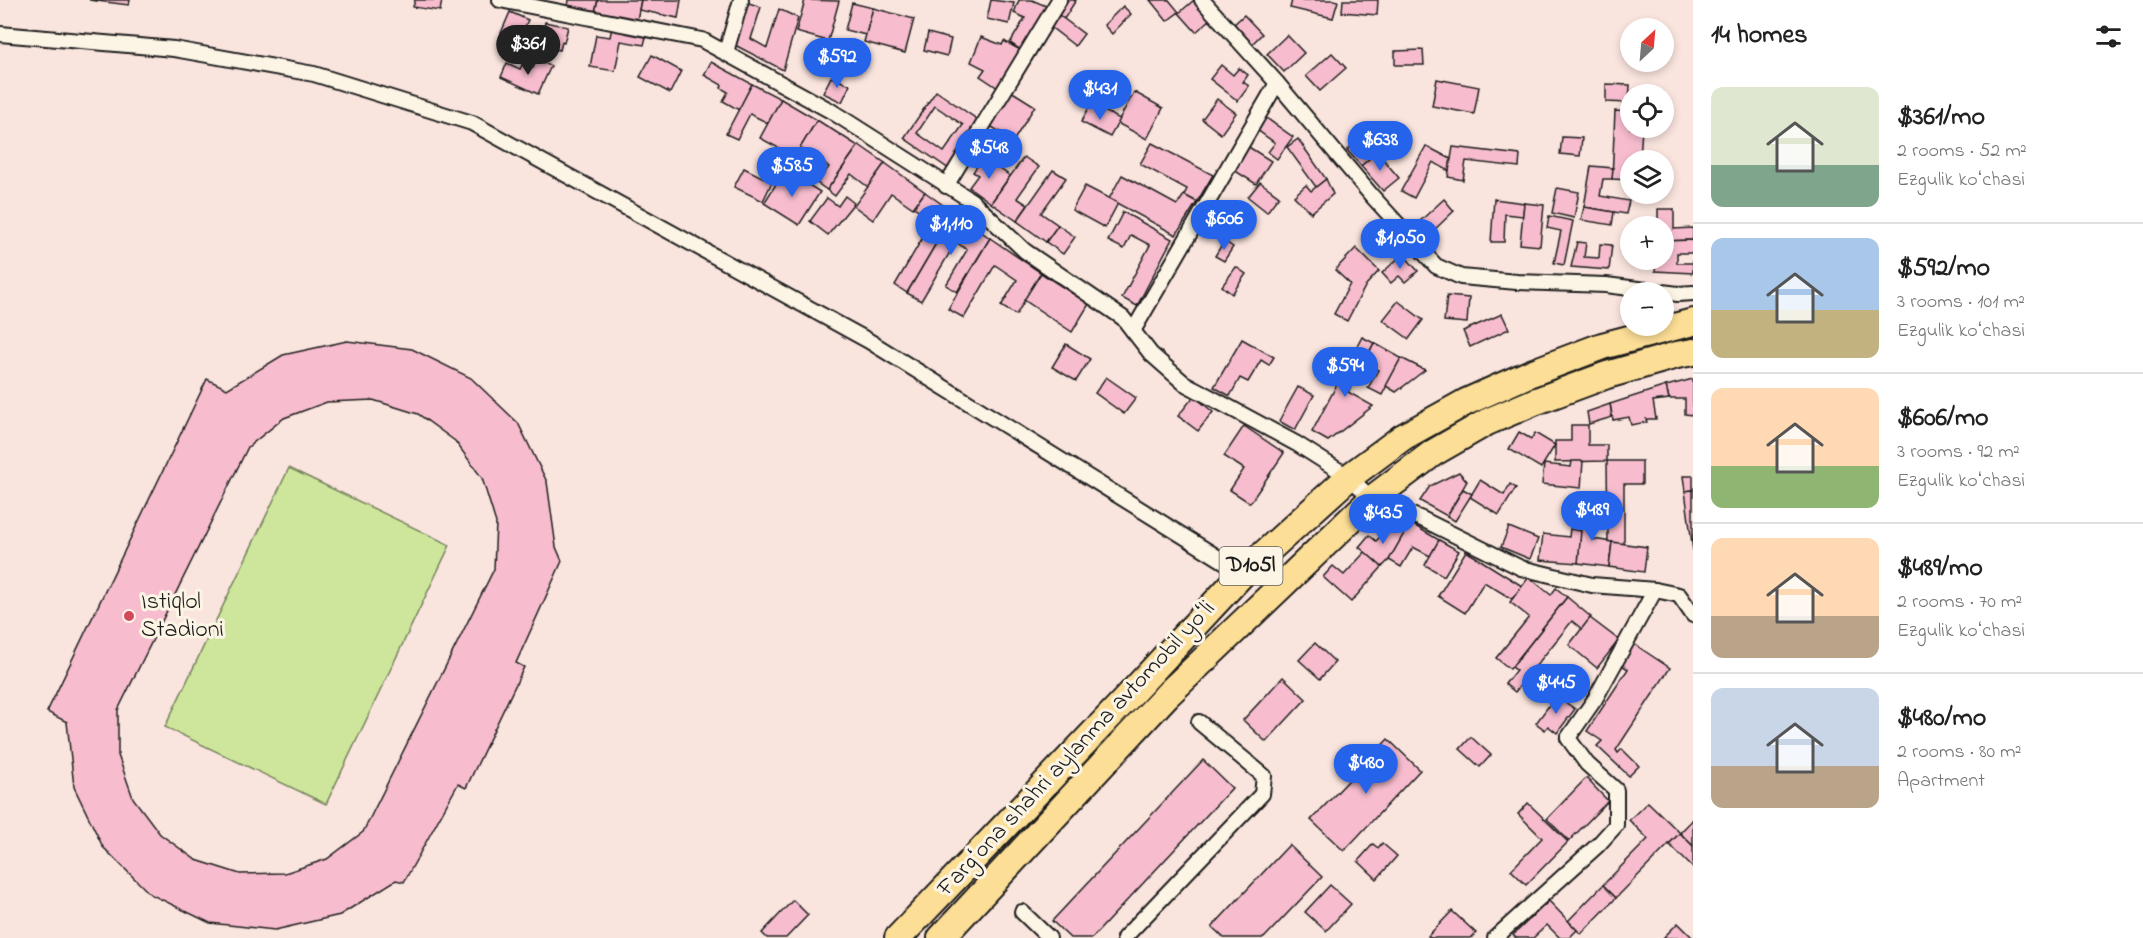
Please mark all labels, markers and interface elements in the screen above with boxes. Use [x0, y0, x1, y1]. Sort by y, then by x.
text: 14 homes [1711, 17, 1807, 55]
north arrow [1620, 18, 1674, 72]
map controls [1620, 18, 1674, 336]
icon: filters [2092, 20, 2125, 53]
pin: $361 [492, 25, 564, 76]
text: $361 [510, 30, 546, 59]
pin: $592 [801, 38, 873, 89]
text: $592 [817, 43, 857, 72]
pin: $431 [1064, 70, 1136, 121]
text: $431 [1083, 75, 1117, 104]
button: locate [1620, 84, 1674, 138]
text: $361/mo [1897, 99, 1985, 137]
icon: home [1759, 111, 1831, 183]
pin: $638 [1344, 121, 1416, 172]
text: $638 [1362, 126, 1398, 155]
pin: $548 [953, 129, 1025, 180]
text: $548 [969, 134, 1009, 163]
text: 2 rooms · 52 m² [1897, 137, 2027, 166]
pin: $585 [756, 147, 828, 198]
button: layers [1620, 150, 1674, 204]
text: $585 [771, 152, 813, 181]
text: Ezgulik koʻchasi [1897, 166, 2025, 195]
pin: $606 [1188, 200, 1260, 251]
pin: $1,110 [902, 205, 1000, 256]
text: $606 [1205, 205, 1243, 234]
text: $1,110 [929, 210, 973, 239]
button: + [1620, 216, 1674, 270]
pin: $1,050 [1351, 219, 1449, 270]
text: $1,050 [1375, 224, 1425, 253]
text: $592/mo [1897, 250, 1990, 288]
icon: home [1759, 262, 1831, 334]
button: − [1620, 282, 1674, 336]
text: 3 rooms · 101 m² [1897, 288, 2025, 317]
text: Ezgulik koʻchasi [1897, 317, 2025, 346]
pin: $594 [1309, 347, 1381, 398]
text: $594 [1326, 352, 1364, 381]
text: $606/mo [1897, 400, 1989, 438]
icon: home [1759, 412, 1831, 484]
text: 3 rooms · 92 m² [1897, 438, 2020, 467]
text: Ezgulik koʻchasi [1897, 467, 2025, 496]
pin: $489 [1556, 491, 1628, 542]
pin: $435 [1347, 494, 1419, 545]
text: $489 [1575, 496, 1609, 525]
text: $435 [1363, 499, 1403, 528]
road number: D105l [1220, 547, 1282, 585]
text: $489/mo [1897, 550, 1983, 588]
icon: home [1759, 562, 1831, 634]
place label: Istiqlol Stadioni [141, 585, 224, 648]
text: 2 rooms · 70 m² [1897, 588, 2022, 617]
street label: Fargʻona shahri aylanma avtomobil yoʻli [929, 593, 1225, 907]
marker: Istiqlol Stadioni [122, 609, 136, 623]
text: Ezgulik koʻchasi [1897, 617, 2025, 646]
pin: $445 [1520, 664, 1592, 715]
text: $445 [1536, 669, 1576, 698]
text: $480/mo [1897, 700, 1986, 738]
icon: home [1759, 712, 1831, 784]
text: 2 rooms · 80 m² [1897, 738, 2022, 767]
pin: $480 [1330, 744, 1402, 795]
text: $480 [1348, 749, 1384, 778]
text: Apartment [1897, 767, 1985, 796]

